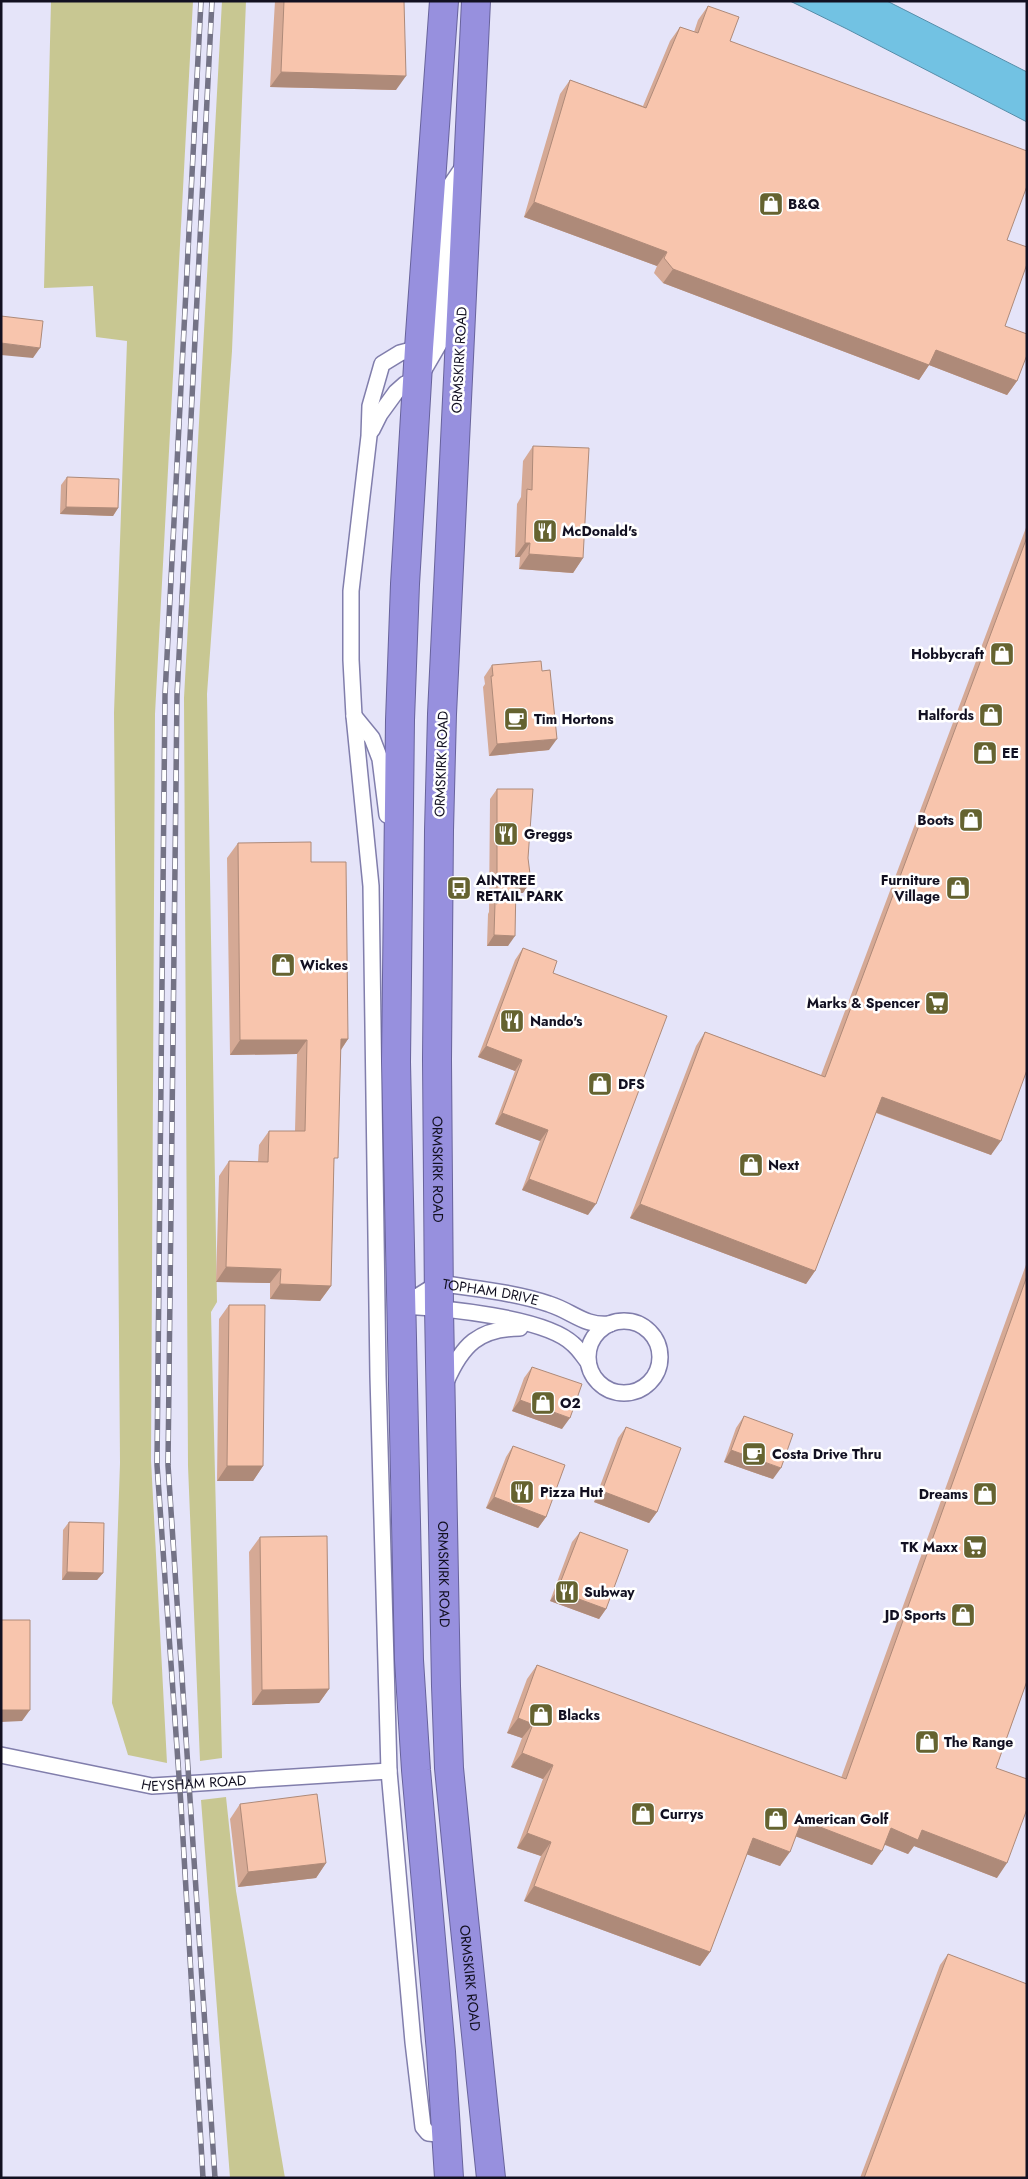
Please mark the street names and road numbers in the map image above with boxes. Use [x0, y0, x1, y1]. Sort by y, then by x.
street label: ORMSKIRK ROAD [446, 306, 472, 414]
street label: ORMSKIRK ROAD [429, 710, 453, 818]
street label: ORMSKIRK ROAD [427, 1116, 448, 1222]
street label: TOPHAM DRIVE [441, 1274, 541, 1310]
street label: ORMSKIRK ROAD [433, 1521, 455, 1628]
street label: HEYSHAM ROAD [139, 1770, 247, 1796]
street label: ORMSKIRK ROAD [455, 1924, 486, 2032]

